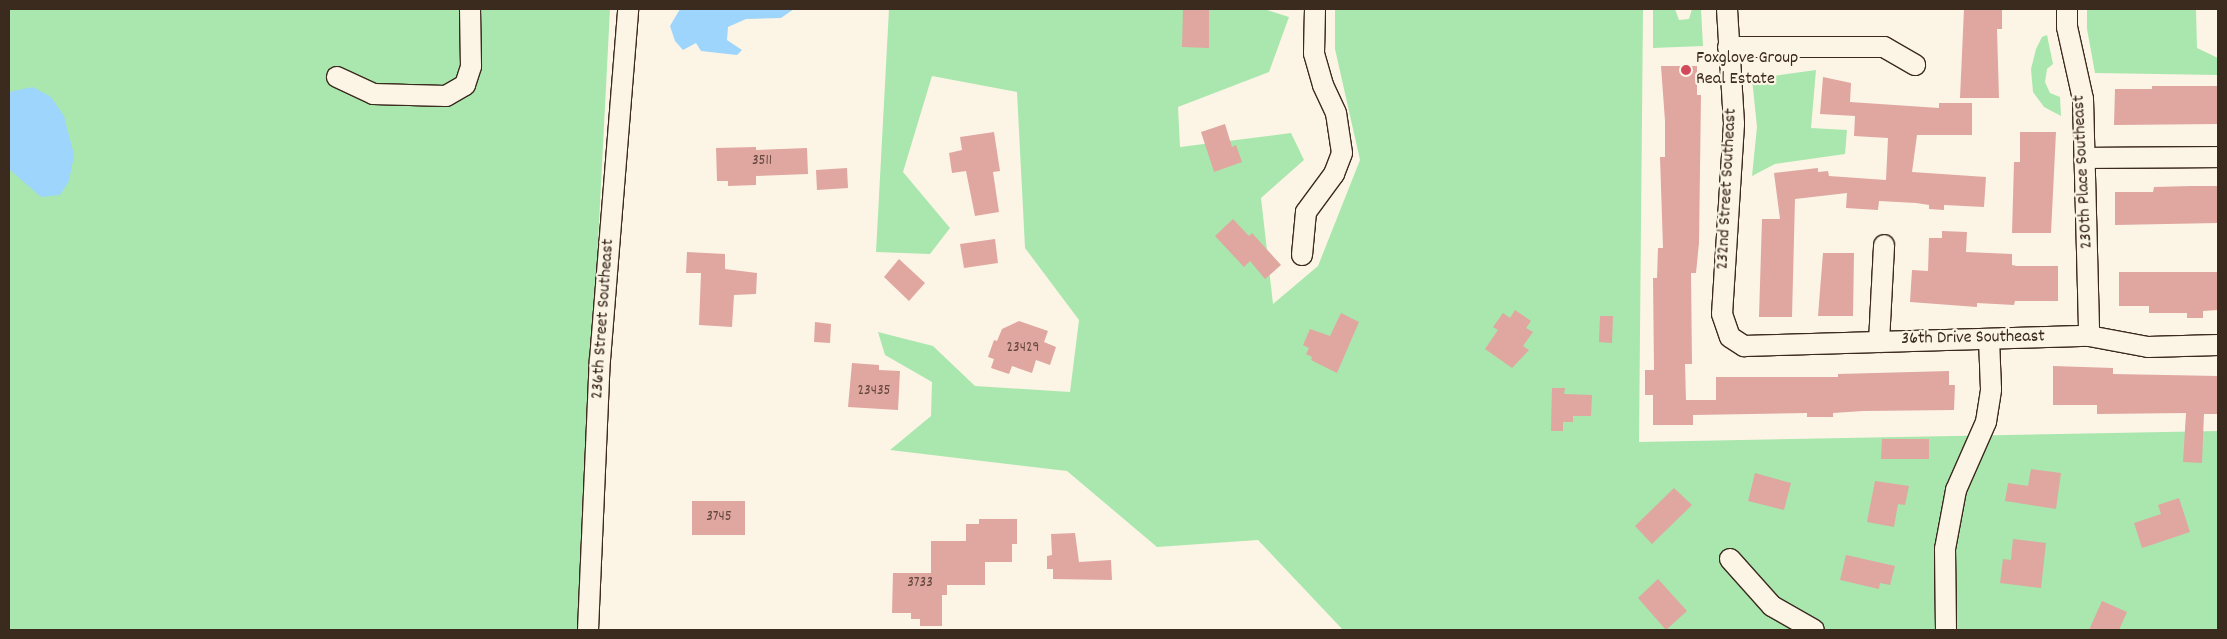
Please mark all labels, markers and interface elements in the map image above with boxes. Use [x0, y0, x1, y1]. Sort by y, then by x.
place label: Foxglove Group Real Estate [1696, 49, 1798, 92]
marker: Foxglove Group Real Estate [1680, 64, 1692, 76]
street label: 230th Place Southeast [2069, 95, 2099, 249]
street label: 232nd Street Southeast [1713, 108, 1743, 270]
house number: 3511 [752, 153, 772, 171]
street label: 236th Street Southeast [588, 238, 620, 400]
street label: 36th Drive Southeast [1901, 327, 2045, 351]
house number: 23429 [1007, 340, 1039, 358]
house number: 23435 [857, 383, 891, 401]
house number: 3745 [706, 509, 732, 527]
house number: 3733 [907, 575, 933, 593]

